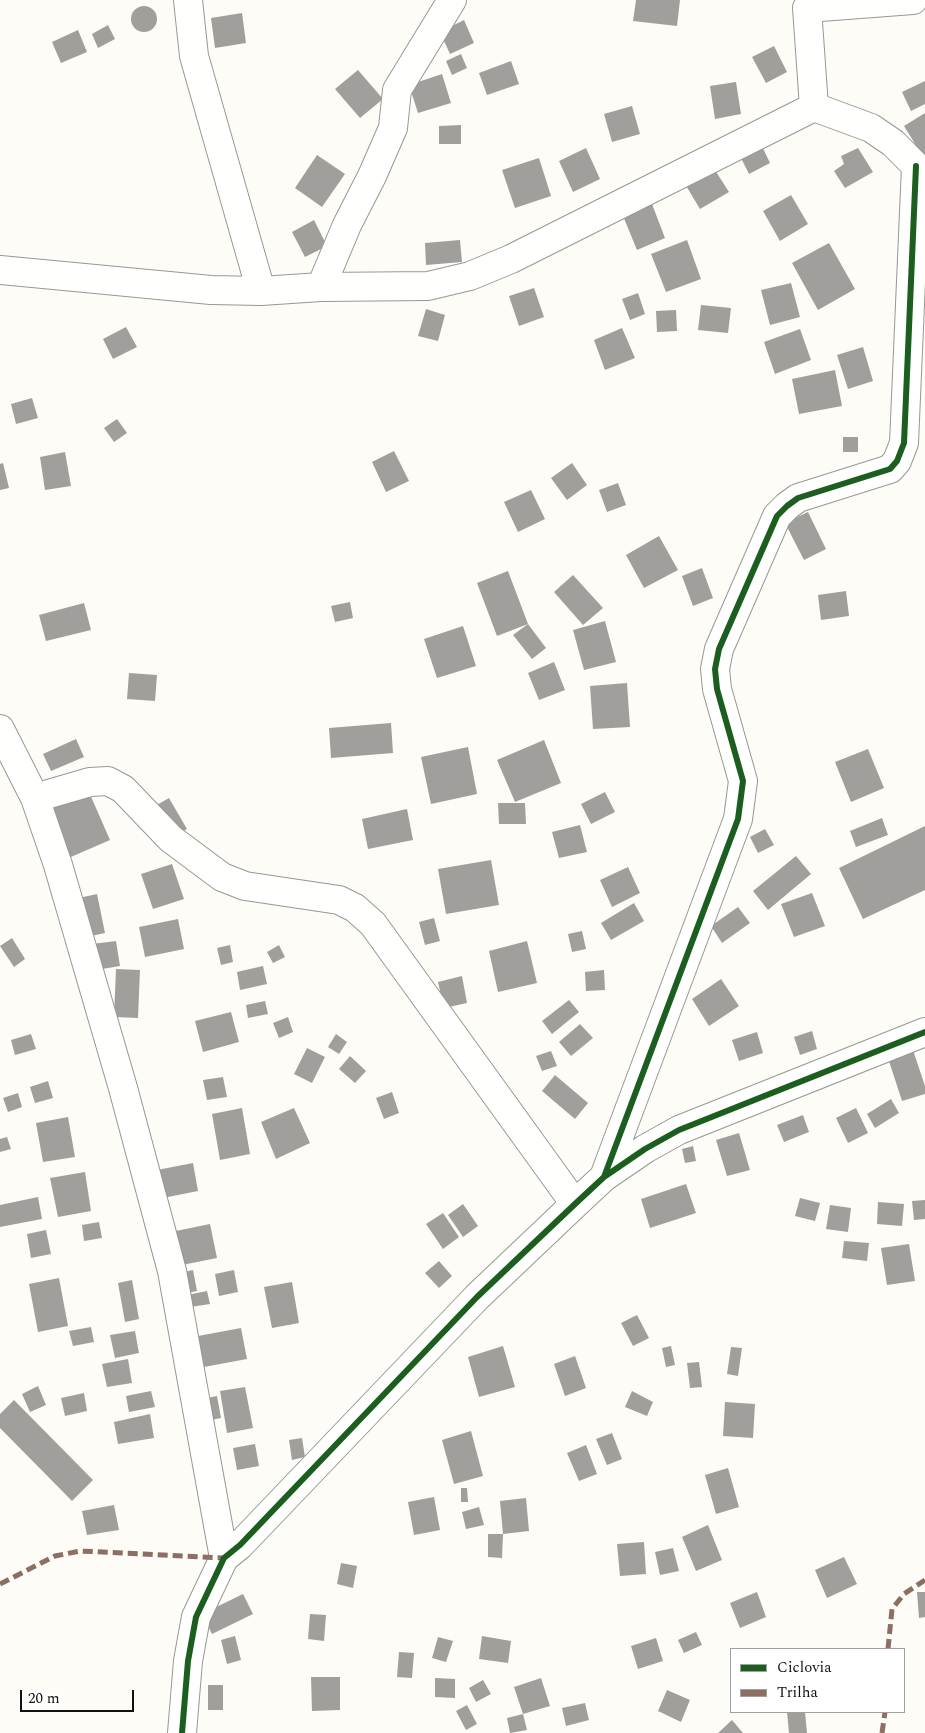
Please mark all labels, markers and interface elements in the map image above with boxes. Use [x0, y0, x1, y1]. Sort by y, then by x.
legend [730, 1648, 905, 1713]
text: Ciclovia [777, 1656, 832, 1679]
scale bar [22, 1680, 136, 1712]
text: Trilha [777, 1681, 818, 1704]
text: 20 m [28, 1687, 60, 1710]

